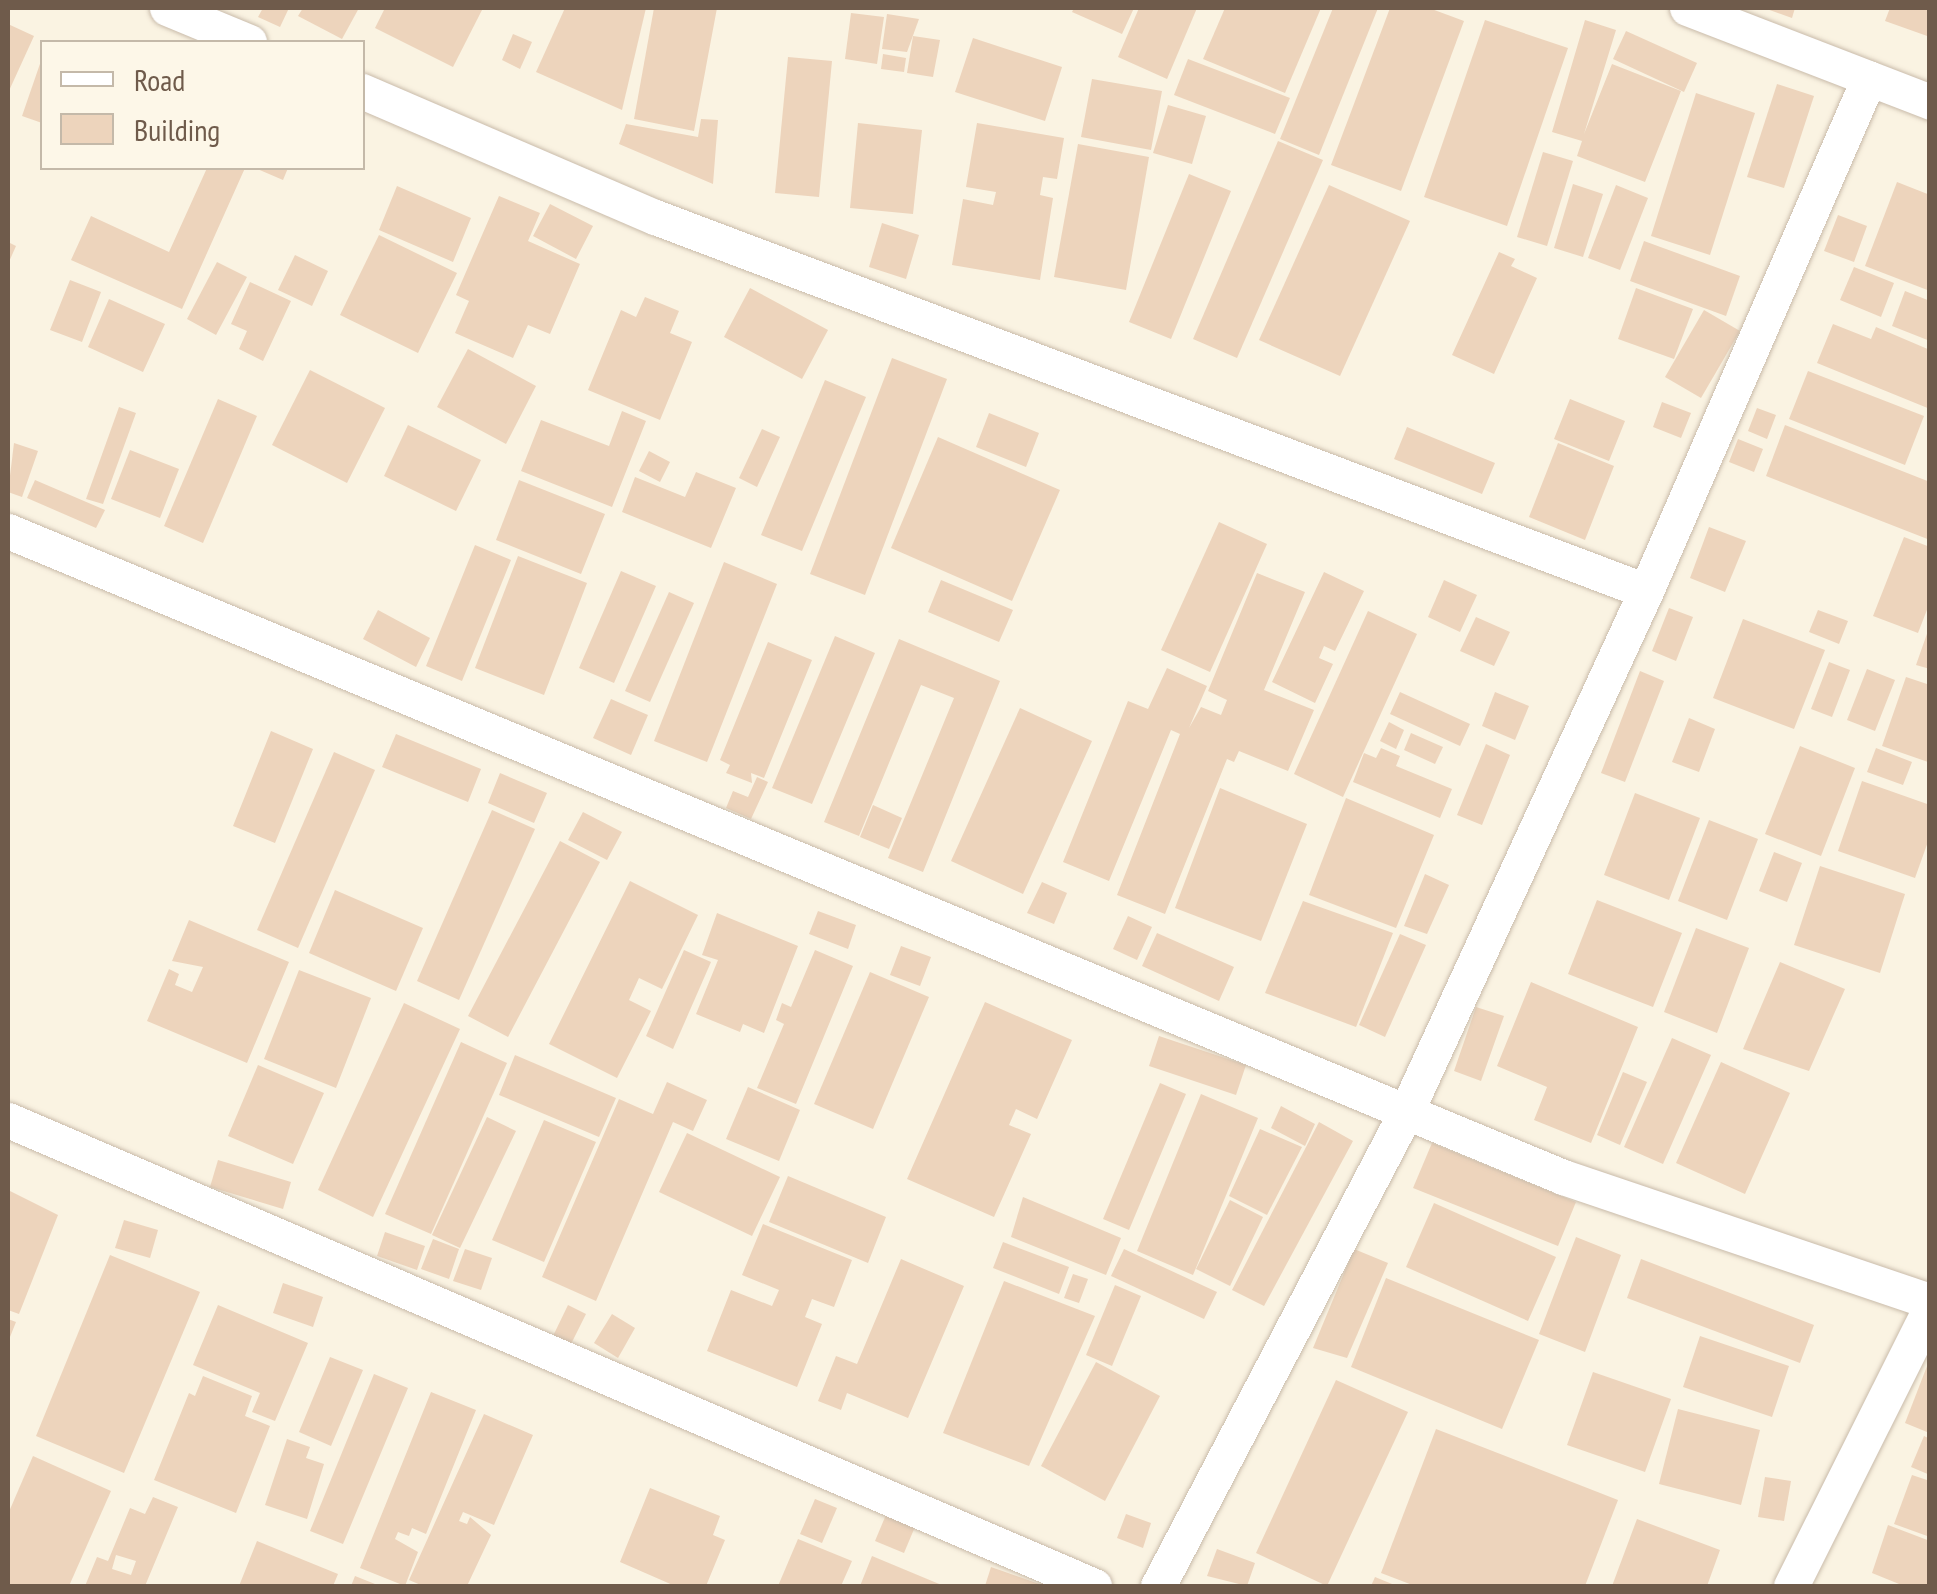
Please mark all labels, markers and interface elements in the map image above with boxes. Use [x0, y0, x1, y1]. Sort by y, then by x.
legend [40, 40, 365, 170]
text: Road [134, 60, 185, 99]
text: Building [134, 110, 220, 149]

